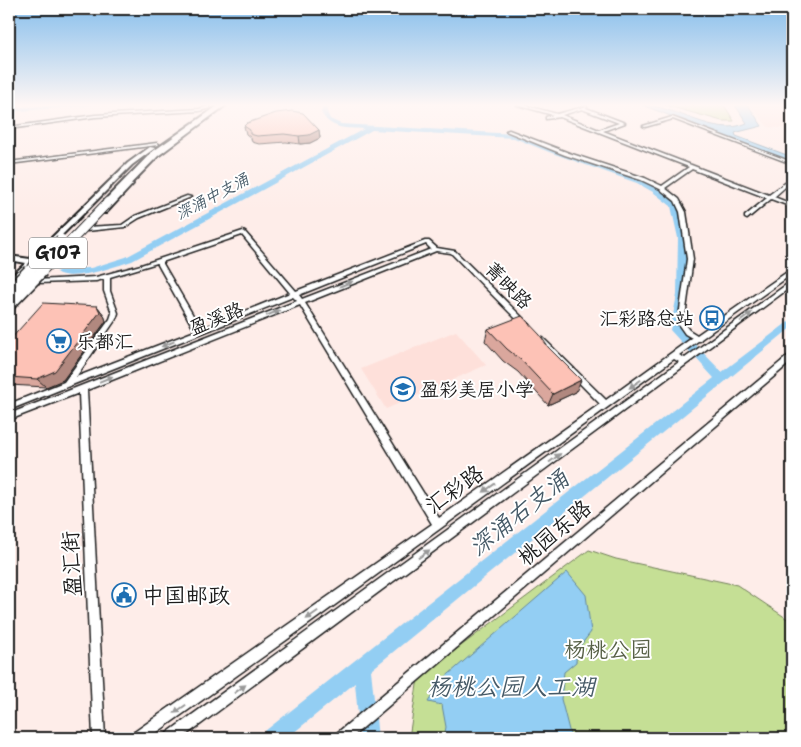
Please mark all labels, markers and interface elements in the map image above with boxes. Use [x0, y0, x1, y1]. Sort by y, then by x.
water label: 深涌中支涌 [172, 168, 253, 224]
road number: G107 [29, 238, 87, 268]
street label: 菁映路 [480, 256, 538, 314]
one-way arrow [339, 280, 354, 288]
street label: 盈溪路 [185, 296, 247, 341]
bus stop icon: 汇彩路总站 [699, 305, 725, 331]
place label: 汇彩路总站 [599, 306, 694, 331]
one-way arrow [266, 308, 280, 316]
one-way arrow [739, 312, 753, 322]
supermarket icon: 乐都汇 [46, 328, 72, 354]
place label: 乐都汇 [76, 329, 133, 354]
one-way arrow [160, 340, 175, 348]
one-way arrow [99, 375, 114, 383]
school or university icon: 盈彩美居小学 [390, 376, 416, 402]
place label: 盈彩美居小学 [420, 377, 534, 402]
one-way arrow [629, 378, 642, 389]
one-way arrow [548, 452, 561, 463]
street label: 汇彩路 [419, 458, 490, 521]
water label: 深涌右支涌 [462, 462, 576, 563]
one-way arrow [482, 483, 495, 493]
street label: 桃园东路 [511, 493, 597, 572]
street label: 盈汇街 [55, 530, 88, 598]
one-way arrow [417, 549, 431, 559]
place label: 中国邮政 [142, 581, 230, 610]
public building icon: 中国邮政 [111, 582, 137, 608]
one-way arrow [305, 610, 319, 620]
park label: 杨桃公园 [564, 635, 652, 664]
water label: 杨桃公园人工湖 [427, 671, 598, 703]
one-way arrow [233, 684, 247, 694]
one-way arrow [173, 704, 187, 714]

